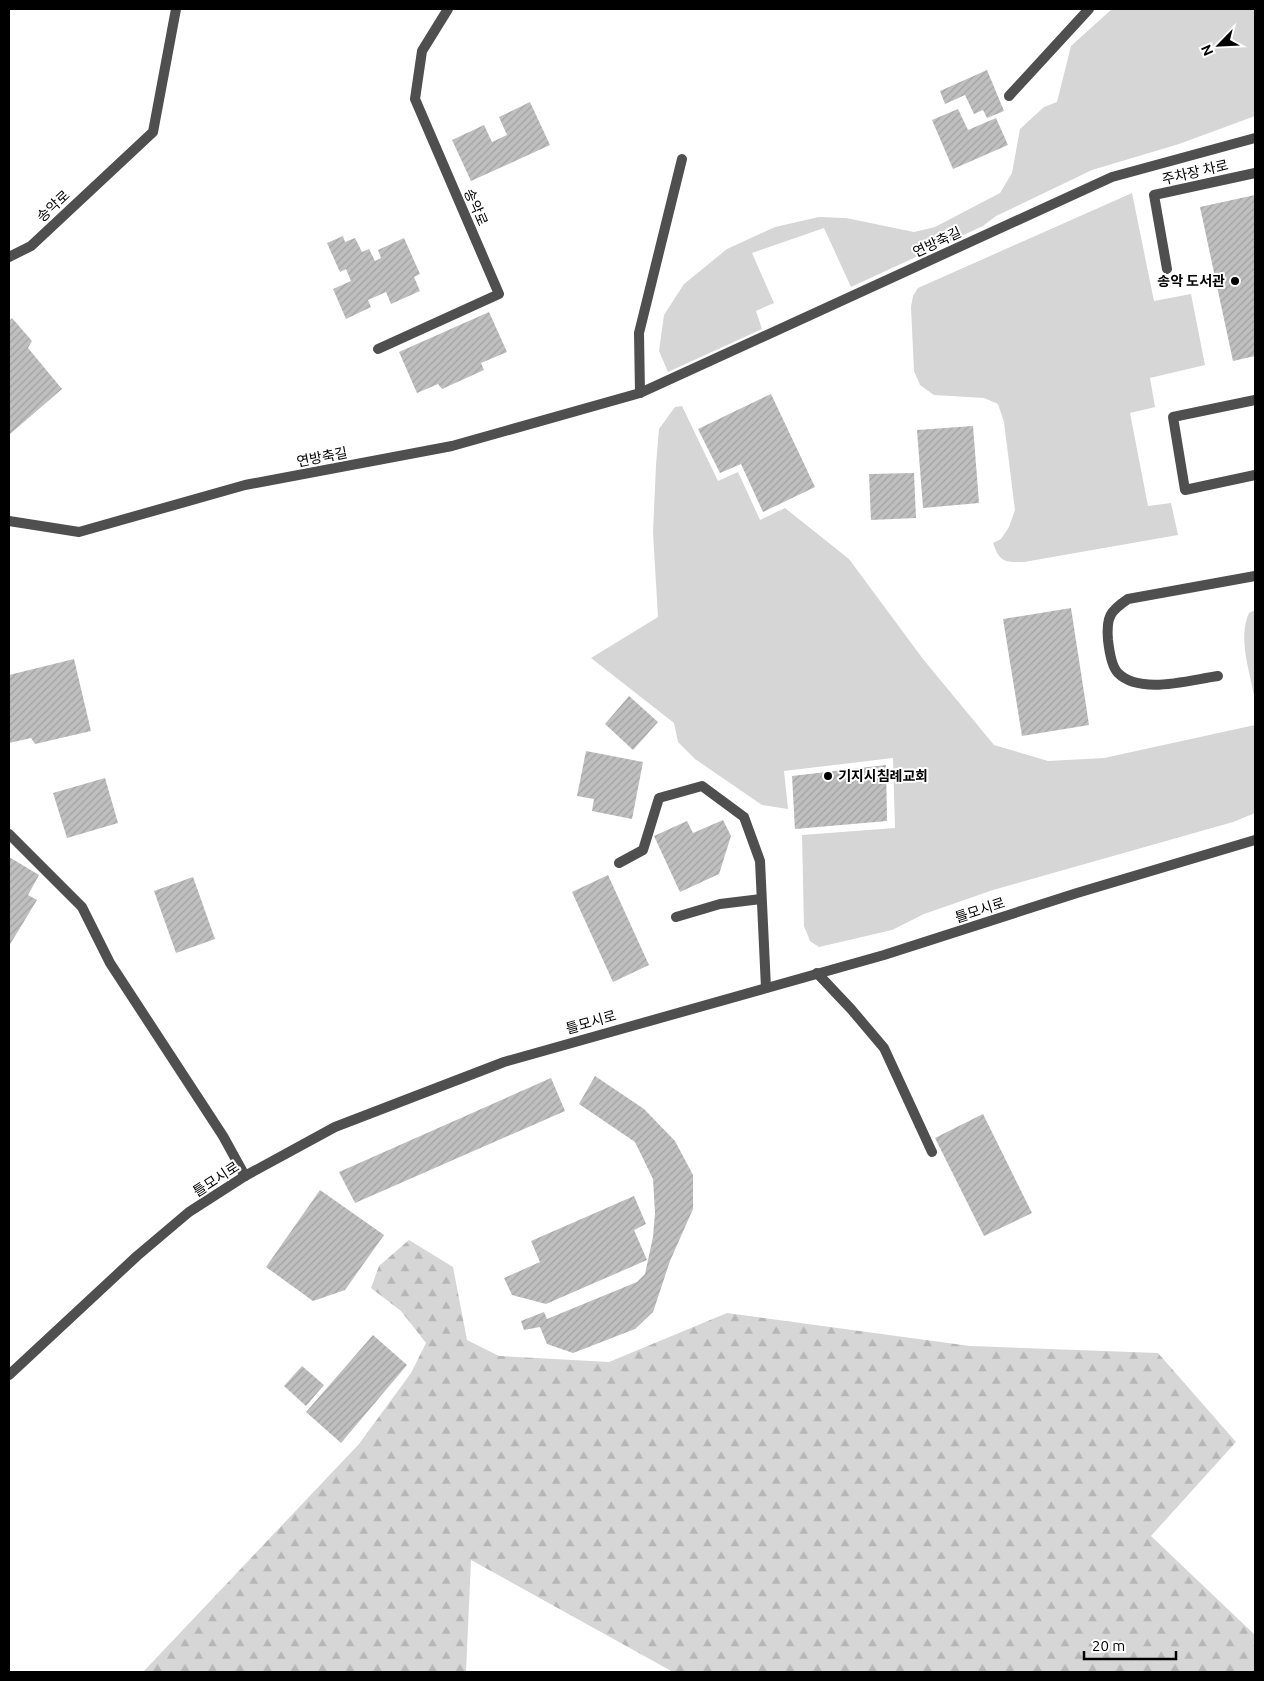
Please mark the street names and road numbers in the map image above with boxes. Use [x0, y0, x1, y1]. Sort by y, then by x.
street label: 주차장 차로 [1160, 157, 1230, 187]
street label: 송악로 [461, 186, 491, 228]
street label: 송악로 [33, 187, 73, 225]
street label: 연방축길 [910, 224, 964, 260]
street label: 연방축길 [295, 444, 349, 470]
street label: 틀모시로 [953, 894, 1007, 926]
street label: 틀모시로 [564, 1007, 618, 1037]
street label: 틀모시로 [190, 1158, 242, 1200]

